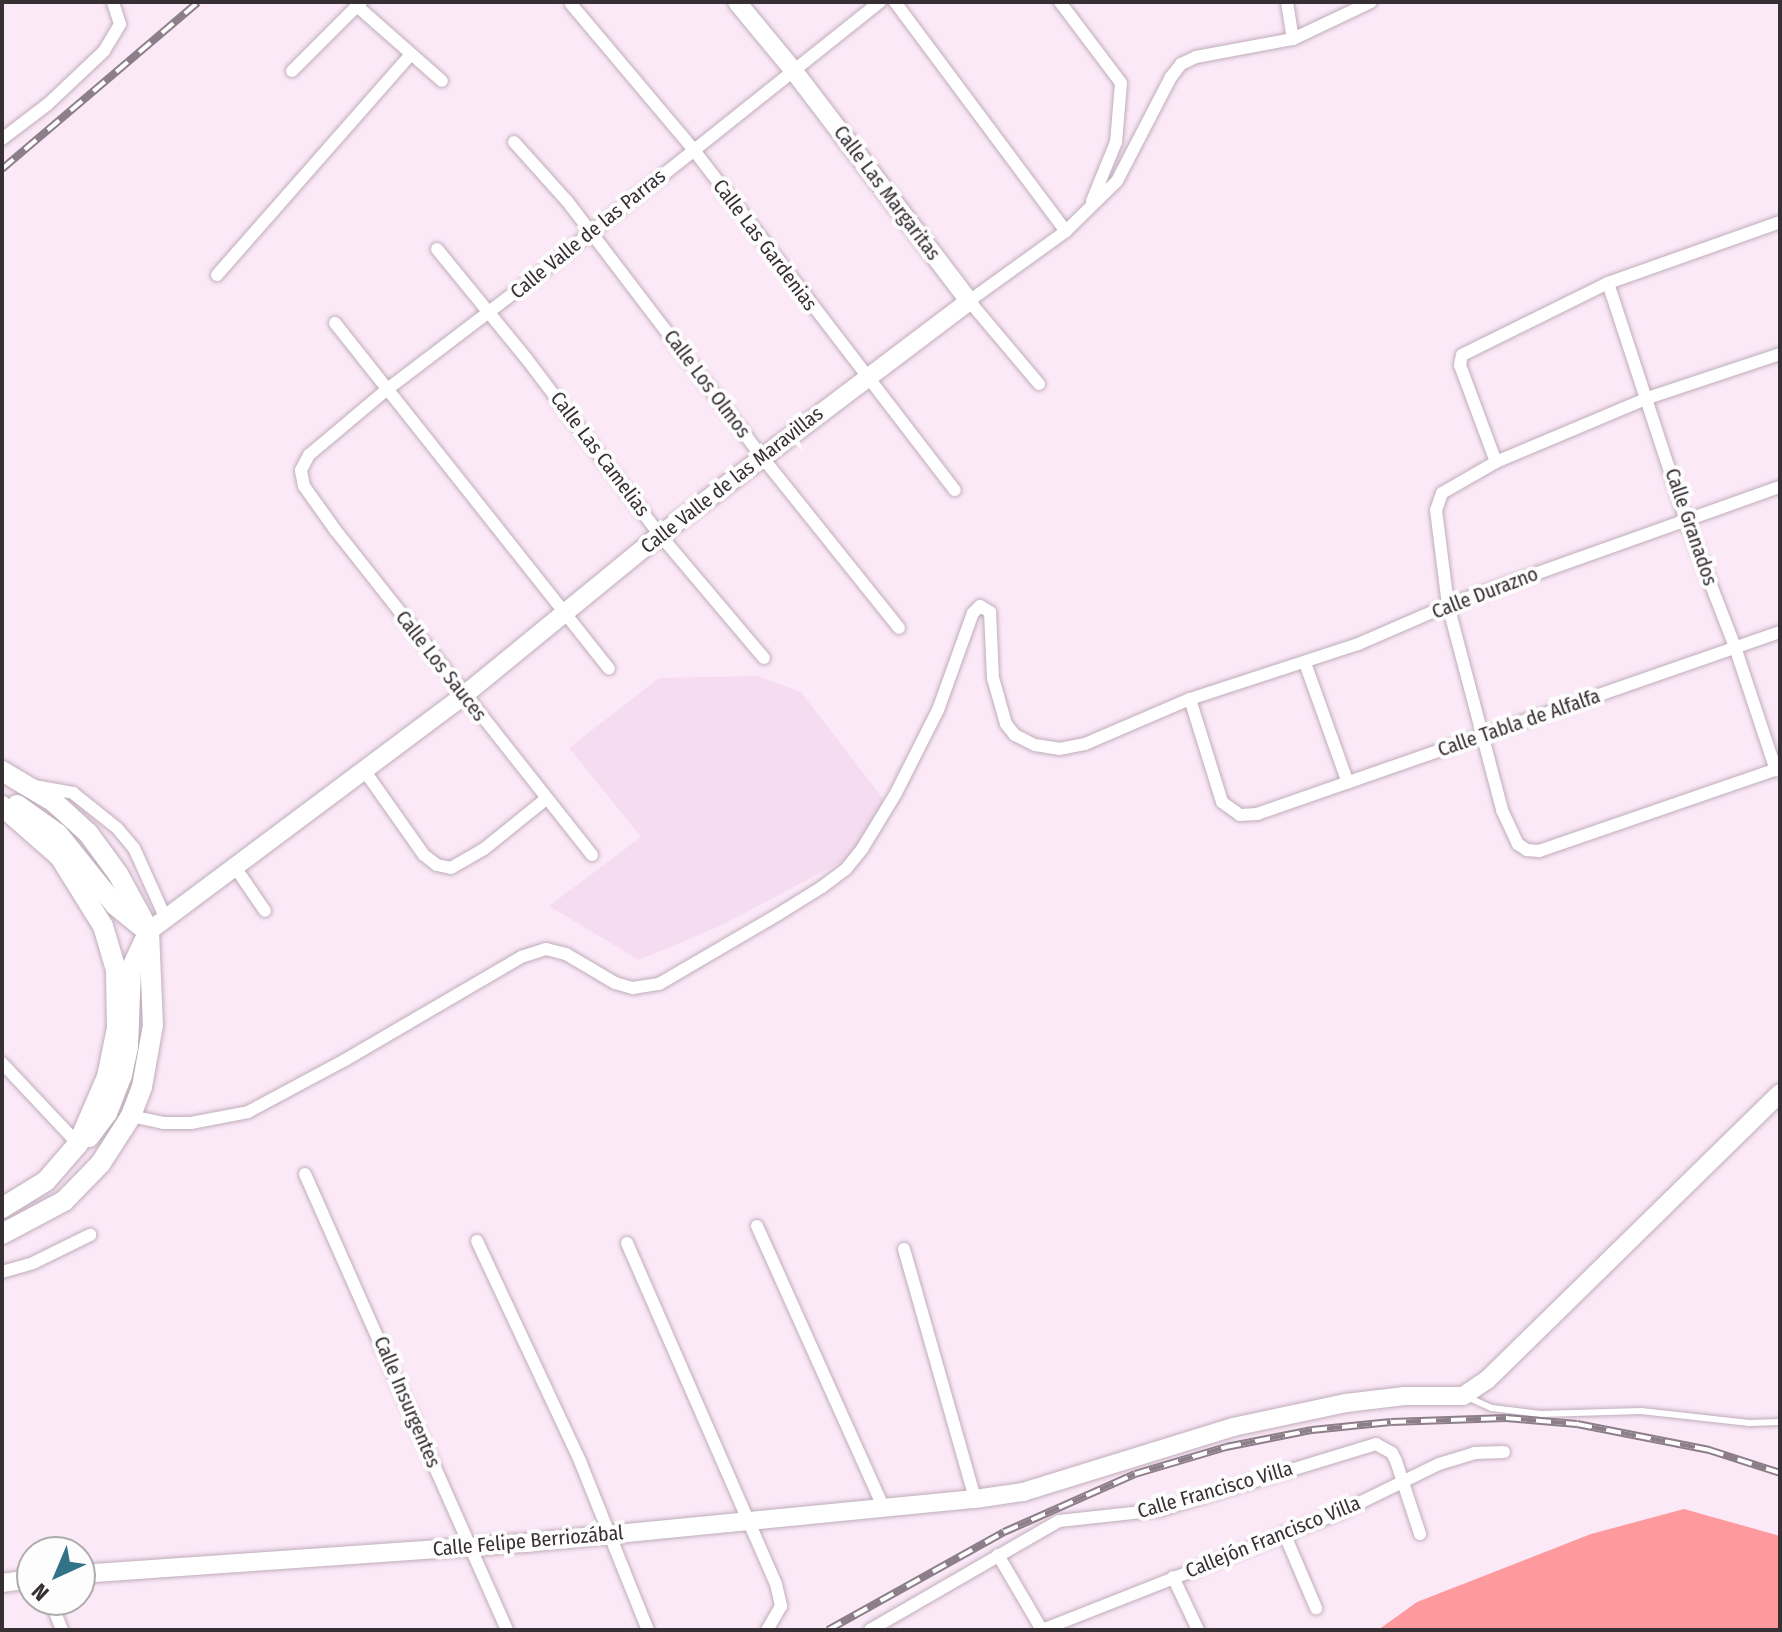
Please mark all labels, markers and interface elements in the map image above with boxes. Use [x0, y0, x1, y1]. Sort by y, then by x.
street label: Calle Las Margaritas [829, 121, 945, 265]
street label: Calle Valle de las Parras [506, 164, 670, 304]
street label: Calle Las Gardenias [708, 175, 822, 315]
street label: Calle Los Olmos [659, 325, 755, 443]
street label: Calle Las Camelias [545, 387, 655, 521]
street label: Calle Valle de las Maravillas [636, 401, 828, 559]
street label: Calle Granados [1660, 465, 1722, 589]
street label: Calle Durazno [1429, 562, 1541, 624]
street label: Calle Los Sauces [390, 606, 492, 726]
street label: Calle Tabla de Alfalfa [1435, 684, 1603, 762]
street label: Calle Insurgentes [369, 1333, 445, 1471]
street label: Calle Francisco Villa [1135, 1456, 1295, 1524]
street label: Callejón Francisco Villa [1182, 1491, 1364, 1583]
street label: Calle Felipe Berriozábal [432, 1521, 624, 1561]
north arrow [16, 1536, 96, 1616]
text: N [26, 1578, 54, 1606]

